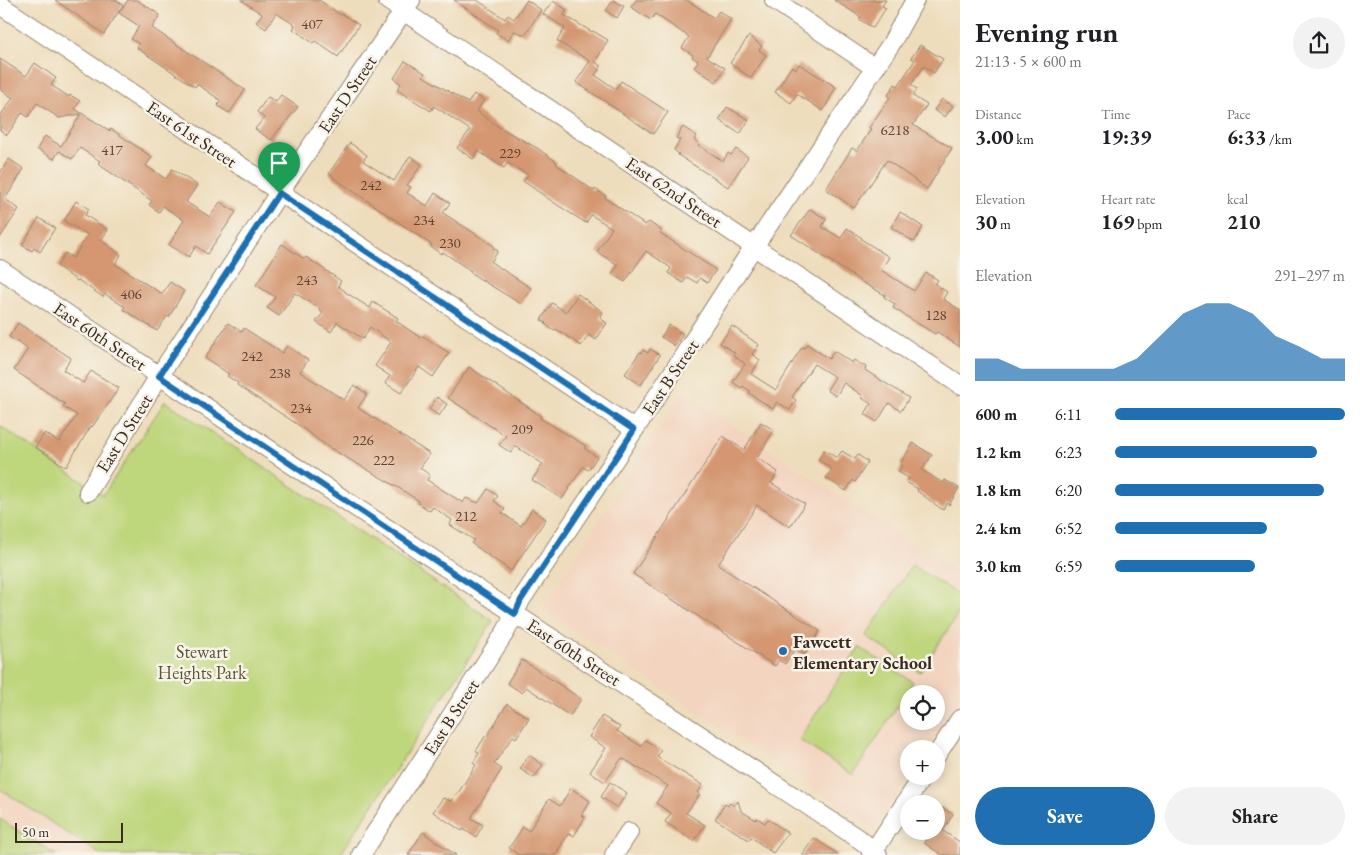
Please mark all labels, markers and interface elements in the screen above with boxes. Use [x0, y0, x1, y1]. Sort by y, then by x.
house number: 407 [301, 14, 324, 33]
text: Evening run [975, 14, 1118, 50]
button: share [1293, 17, 1345, 69]
street label: East D Street [313, 51, 382, 137]
text: 21:13 · 5 × 600 m [975, 51, 1082, 72]
street label: East 61st Street [143, 95, 242, 173]
text: Distance [975, 105, 1022, 123]
text: Time [1101, 105, 1130, 123]
text: Pace [1227, 105, 1251, 123]
house number: 6218 [881, 120, 909, 139]
text: 3.00 [975, 123, 1014, 150]
text: 19:39 [1101, 123, 1151, 150]
text: 6:33 [1227, 123, 1266, 150]
text: km [1014, 130, 1034, 148]
text: /km [1266, 130, 1292, 148]
house number: 417 [101, 140, 124, 159]
pin [258, 142, 300, 193]
house number: 229 [499, 143, 521, 162]
icon: arrive [265, 149, 293, 177]
street label: East 62nd Street [622, 151, 727, 233]
house number: 242 [360, 175, 383, 194]
text: Elevation [975, 190, 1025, 208]
text: Heart rate [1101, 190, 1155, 208]
text: kcal [1227, 190, 1248, 208]
text: 30 [975, 208, 997, 235]
text: 169 [1101, 208, 1134, 235]
text: 210 [1227, 208, 1260, 235]
house number: 234 [413, 210, 436, 229]
text: m [997, 215, 1011, 233]
text: bpm [1134, 215, 1163, 233]
house number: 230 [439, 233, 461, 252]
text: Elevation [975, 265, 1033, 286]
text: 291–297 m [1274, 265, 1345, 286]
house number: 243 [296, 270, 318, 289]
house number: 406 [120, 284, 142, 303]
street label: East 60th Street [49, 296, 151, 376]
house number: 128 [925, 305, 947, 324]
street label: East B Street [637, 335, 704, 419]
house number: 242 [241, 346, 264, 365]
house number: 238 [269, 363, 291, 382]
street label: East D Street [91, 389, 157, 477]
house number: 234 [290, 398, 313, 417]
text: 600 m [975, 404, 1017, 425]
text: 6:11 [1055, 404, 1082, 425]
house number: 209 [511, 419, 533, 438]
house number: 226 [352, 430, 374, 449]
text: 1.2 km [975, 442, 1021, 463]
text: 6:23 [1055, 442, 1082, 463]
house number: 222 [373, 450, 396, 469]
text: 1.8 km [975, 480, 1021, 501]
text: 6:20 [1055, 480, 1082, 501]
house number: 212 [455, 506, 478, 525]
text: 2.4 km [975, 518, 1021, 539]
text: 6:52 [1055, 518, 1082, 539]
text: 3.0 km [975, 556, 1021, 577]
text: 6:59 [1055, 556, 1082, 577]
street label: East 60th Street [523, 613, 626, 691]
place label: Fawcett Elementary School [793, 630, 932, 674]
park label: Stewart Heights Park [158, 640, 247, 684]
marker: Fawcett Elementary School [777, 645, 789, 657]
street label: East B Street [418, 675, 484, 759]
map controls [900, 685, 945, 840]
button: locate [900, 685, 945, 730]
button: + [900, 740, 945, 785]
button: Save [975, 787, 1155, 845]
button: Share [1165, 787, 1345, 845]
button: − [900, 795, 945, 840]
scale bar [15, 820, 122, 843]
text: 50 m [22, 823, 49, 841]

